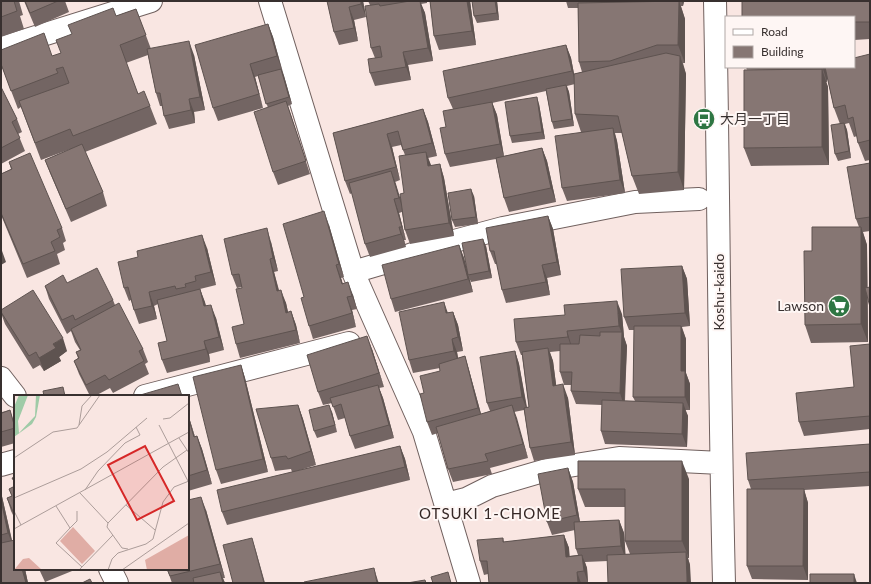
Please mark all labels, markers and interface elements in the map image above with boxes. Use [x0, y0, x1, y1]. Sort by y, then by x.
legend [725, 16, 855, 68]
text: Road [761, 24, 788, 39]
text: Building [761, 44, 804, 59]
bus stop icon: 大月一丁目 [691, 106, 717, 132]
place label: 大月一丁目 [720, 110, 790, 127]
street label: Koshu-kaido [710, 254, 727, 330]
supermarket icon: Lawson [826, 293, 852, 319]
place label: Lawson [777, 297, 824, 314]
inset map [14, 395, 189, 570]
district label: OTSUKI 1-CHOME [419, 504, 561, 522]

